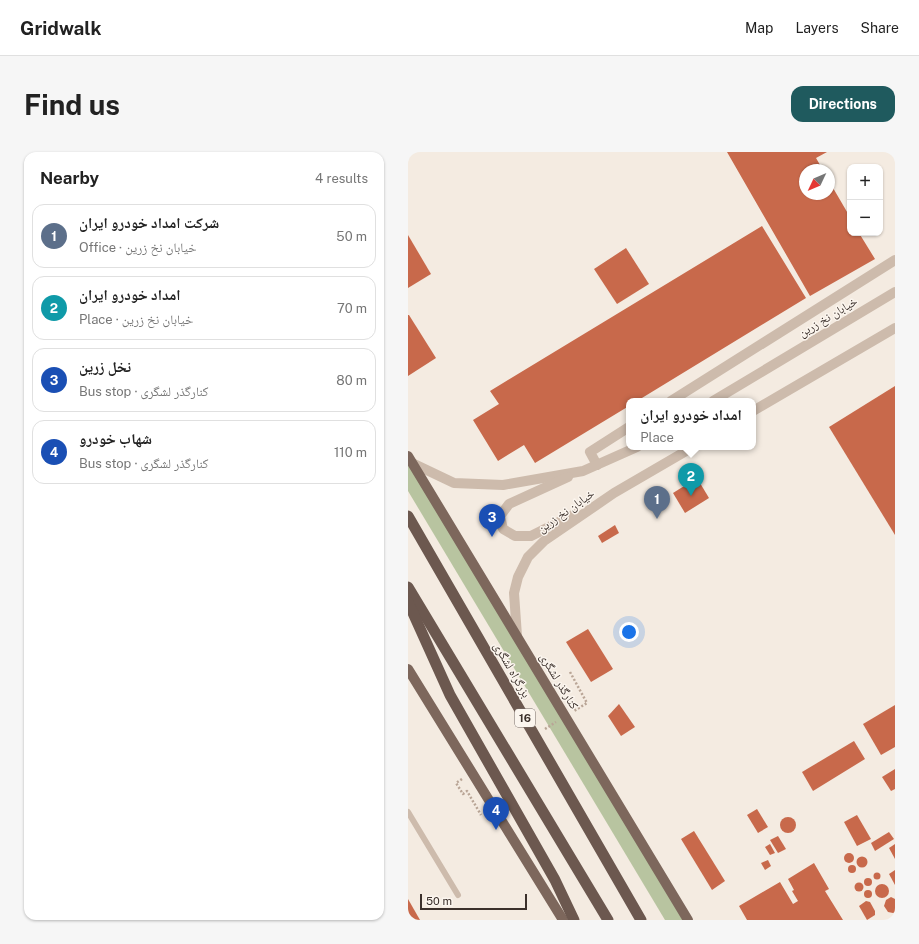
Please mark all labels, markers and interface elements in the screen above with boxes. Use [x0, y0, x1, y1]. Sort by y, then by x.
text: Gridwalk [20, 17, 101, 39]
text: Map [745, 20, 773, 36]
text: Layers [795, 20, 839, 36]
text: Share [861, 20, 899, 36]
button: Directions [791, 86, 895, 122]
text: Find us [24, 88, 120, 121]
north arrow [799, 164, 835, 200]
map controls [847, 164, 883, 236]
button: + [847, 164, 883, 200]
text: Nearby [40, 168, 99, 188]
text: 4 results [315, 171, 368, 186]
button: − [847, 200, 883, 236]
text: شرکت امداد خودرو ایران [79, 214, 219, 231]
text: 1 [51, 229, 57, 244]
text: 50 m [336, 229, 367, 244]
text: Office · خیابان نخ زرین [79, 240, 197, 255]
text: امداد خودرو ایران [79, 286, 181, 303]
street label: خیابان نخ زرین [796, 294, 860, 340]
text: 2 [50, 301, 58, 316]
text: 70 m [337, 301, 367, 316]
text: Place · خیابان نخ زرین [79, 312, 193, 327]
text: نخل زرین [79, 358, 131, 375]
text: 3 [50, 373, 58, 388]
text: 80 m [336, 373, 367, 388]
text: Bus stop · کنارگذر لشگری [79, 384, 208, 399]
popup [626, 398, 756, 450]
text: امداد خودرو ایران [640, 406, 742, 423]
text: شهاب خودرو [79, 430, 152, 447]
text: Place [640, 430, 674, 445]
text: 4 [50, 445, 58, 460]
text: 110 m [334, 445, 367, 460]
text: Bus stop · کنارگذر لشگری [79, 456, 208, 471]
pin: 2 [678, 463, 704, 496]
street label: خیابان نخ زرین [535, 486, 598, 536]
pin: 1 [644, 486, 670, 519]
pin: 3 [479, 504, 505, 537]
your location [619, 622, 639, 642]
street label: بزرگراه لشگری [490, 640, 533, 700]
street label: کنارگذر لشگری [537, 651, 581, 711]
road number: 16 [515, 709, 535, 727]
pin: 4 [483, 797, 509, 830]
scale bar [420, 892, 527, 911]
text: 50 m [426, 895, 452, 907]

